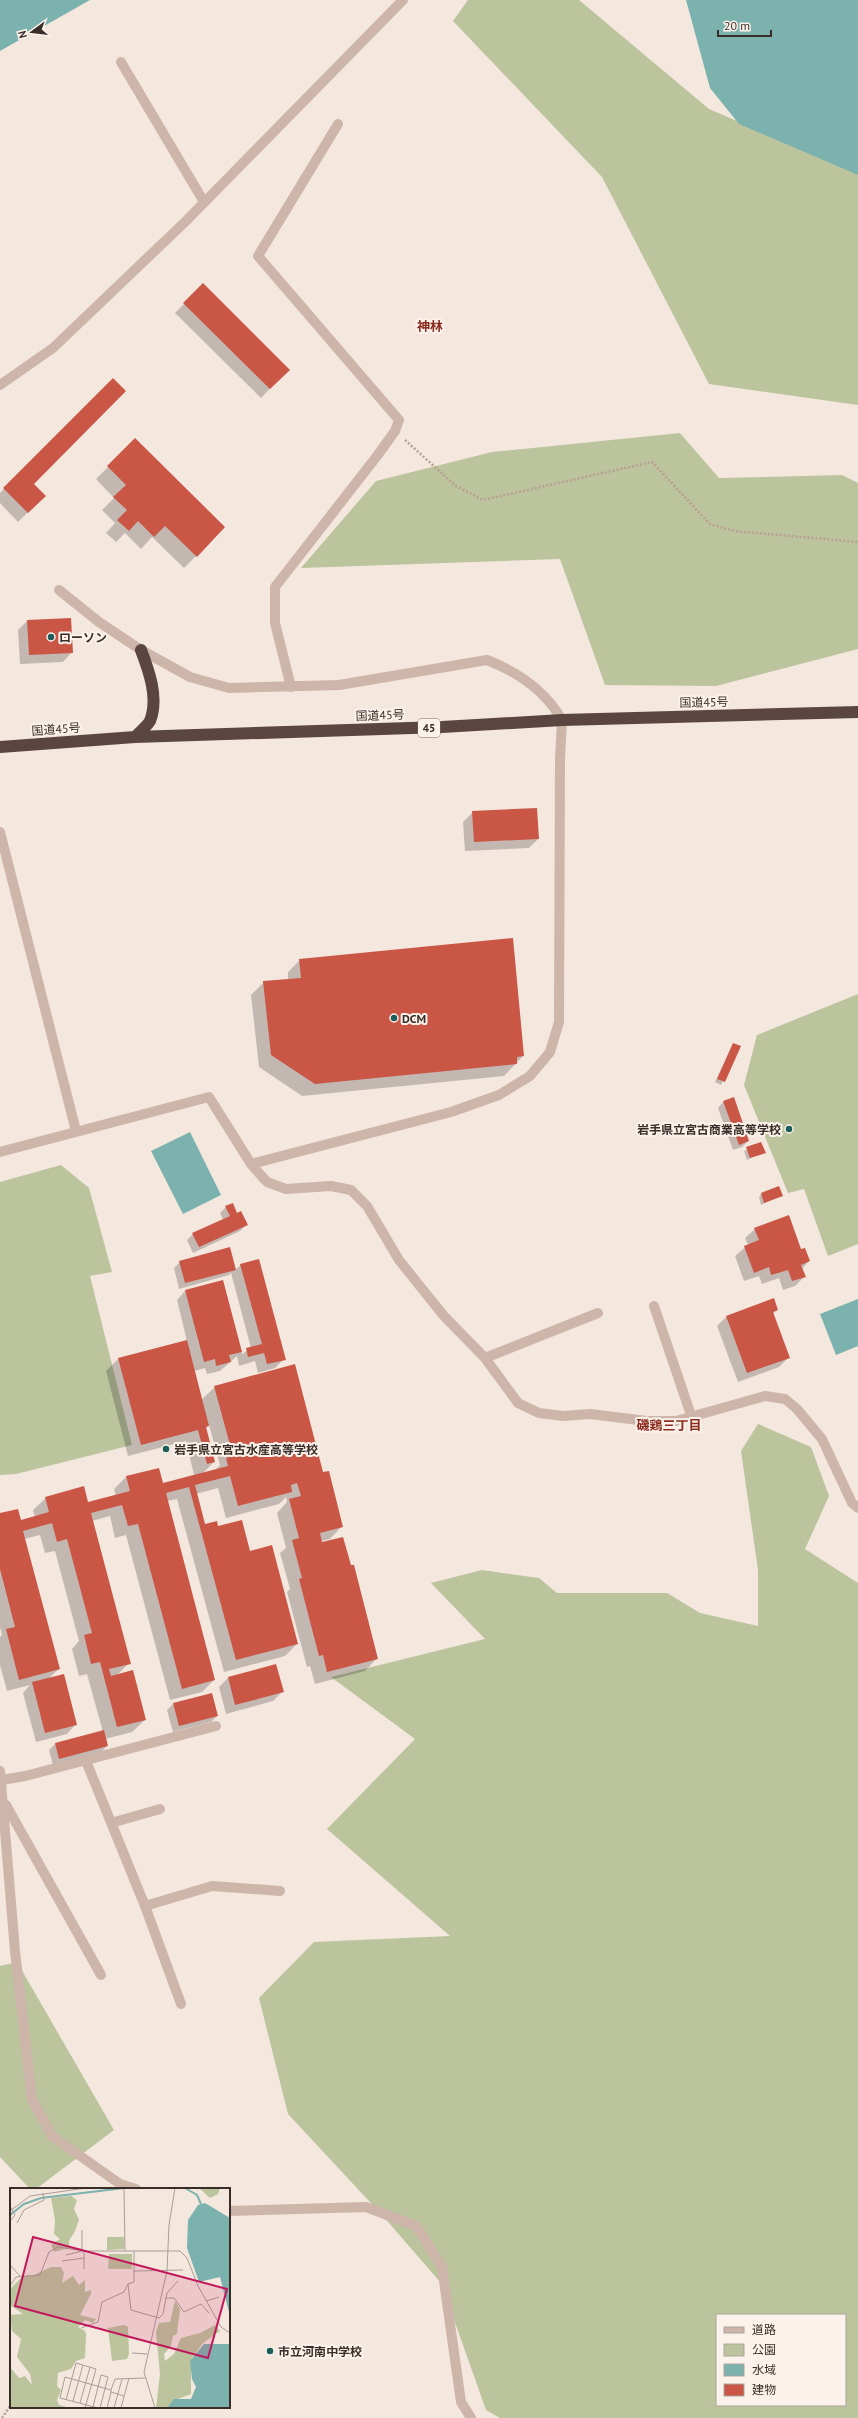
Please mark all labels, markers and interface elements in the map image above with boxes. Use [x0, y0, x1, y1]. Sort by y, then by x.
north arrow [12, 12, 52, 52]
scale bar [718, 12, 771, 38]
text: 20 m [724, 18, 750, 33]
text: N [15, 29, 30, 40]
district label: 神林 [417, 318, 443, 335]
place label: ローソン [59, 630, 107, 645]
marker: ローソン [46, 632, 56, 642]
street label: 国道45号 [679, 694, 729, 710]
street label: 国道45号 [355, 707, 405, 723]
road number: 45 [418, 719, 440, 737]
street label: 国道45号 [31, 720, 81, 738]
place label: DCM [402, 1011, 426, 1026]
marker: DCM [389, 1013, 399, 1023]
place label: 岩手県立宮古商業高等学校 [637, 1122, 781, 1137]
marker: 岩手県立宮古商業高等学校 [784, 1124, 794, 1134]
district label: 磯鶏三丁目 [636, 1417, 702, 1434]
place label: 岩手県立宮古水産高等学校 [174, 1442, 318, 1457]
marker: 岩手県立宮古水産高等学校 [161, 1444, 171, 1454]
inset map [10, 2188, 230, 2408]
legend [716, 2314, 846, 2406]
text: 道路 [752, 2322, 776, 2337]
text: 公園 [752, 2342, 776, 2357]
place label: 市立河南中学校 [278, 2344, 362, 2359]
marker: 市立河南中学校 [265, 2346, 275, 2356]
text: 水域 [752, 2362, 776, 2377]
text: 建物 [752, 2382, 776, 2397]

